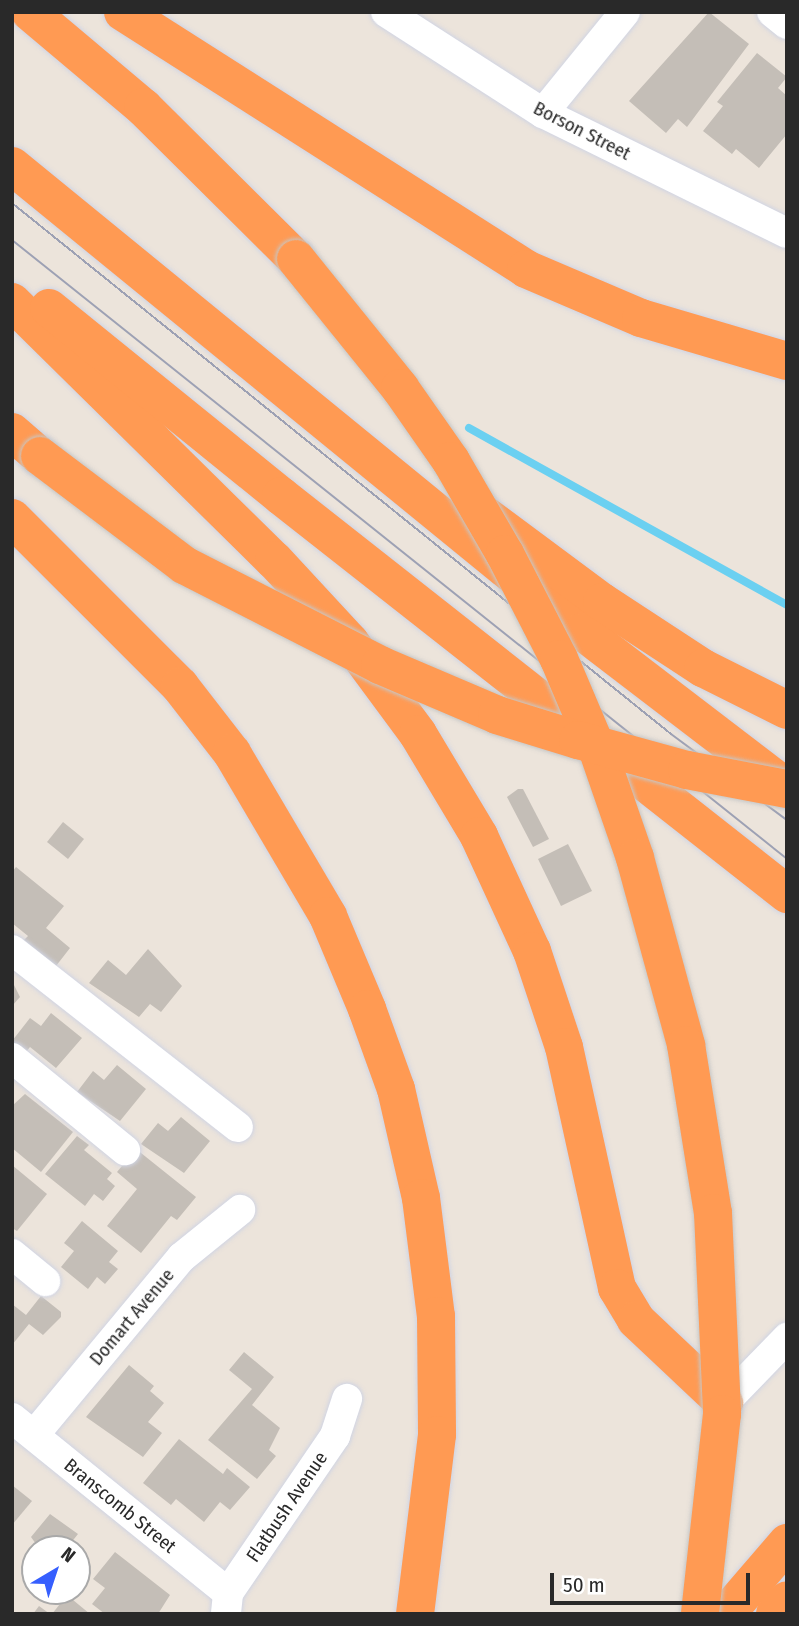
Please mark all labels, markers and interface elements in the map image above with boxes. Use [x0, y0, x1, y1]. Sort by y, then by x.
street label: Borson Street [530, 97, 634, 165]
street label: Domart Avenue [85, 1264, 179, 1370]
street label: Flatbush Avenue [242, 1447, 332, 1567]
street label: Branscomb Street [59, 1454, 181, 1558]
north arrow [21, 1535, 91, 1605]
text: N [57, 1542, 80, 1567]
scale bar [554, 1560, 754, 1604]
text: 50 m [563, 1572, 605, 1598]

